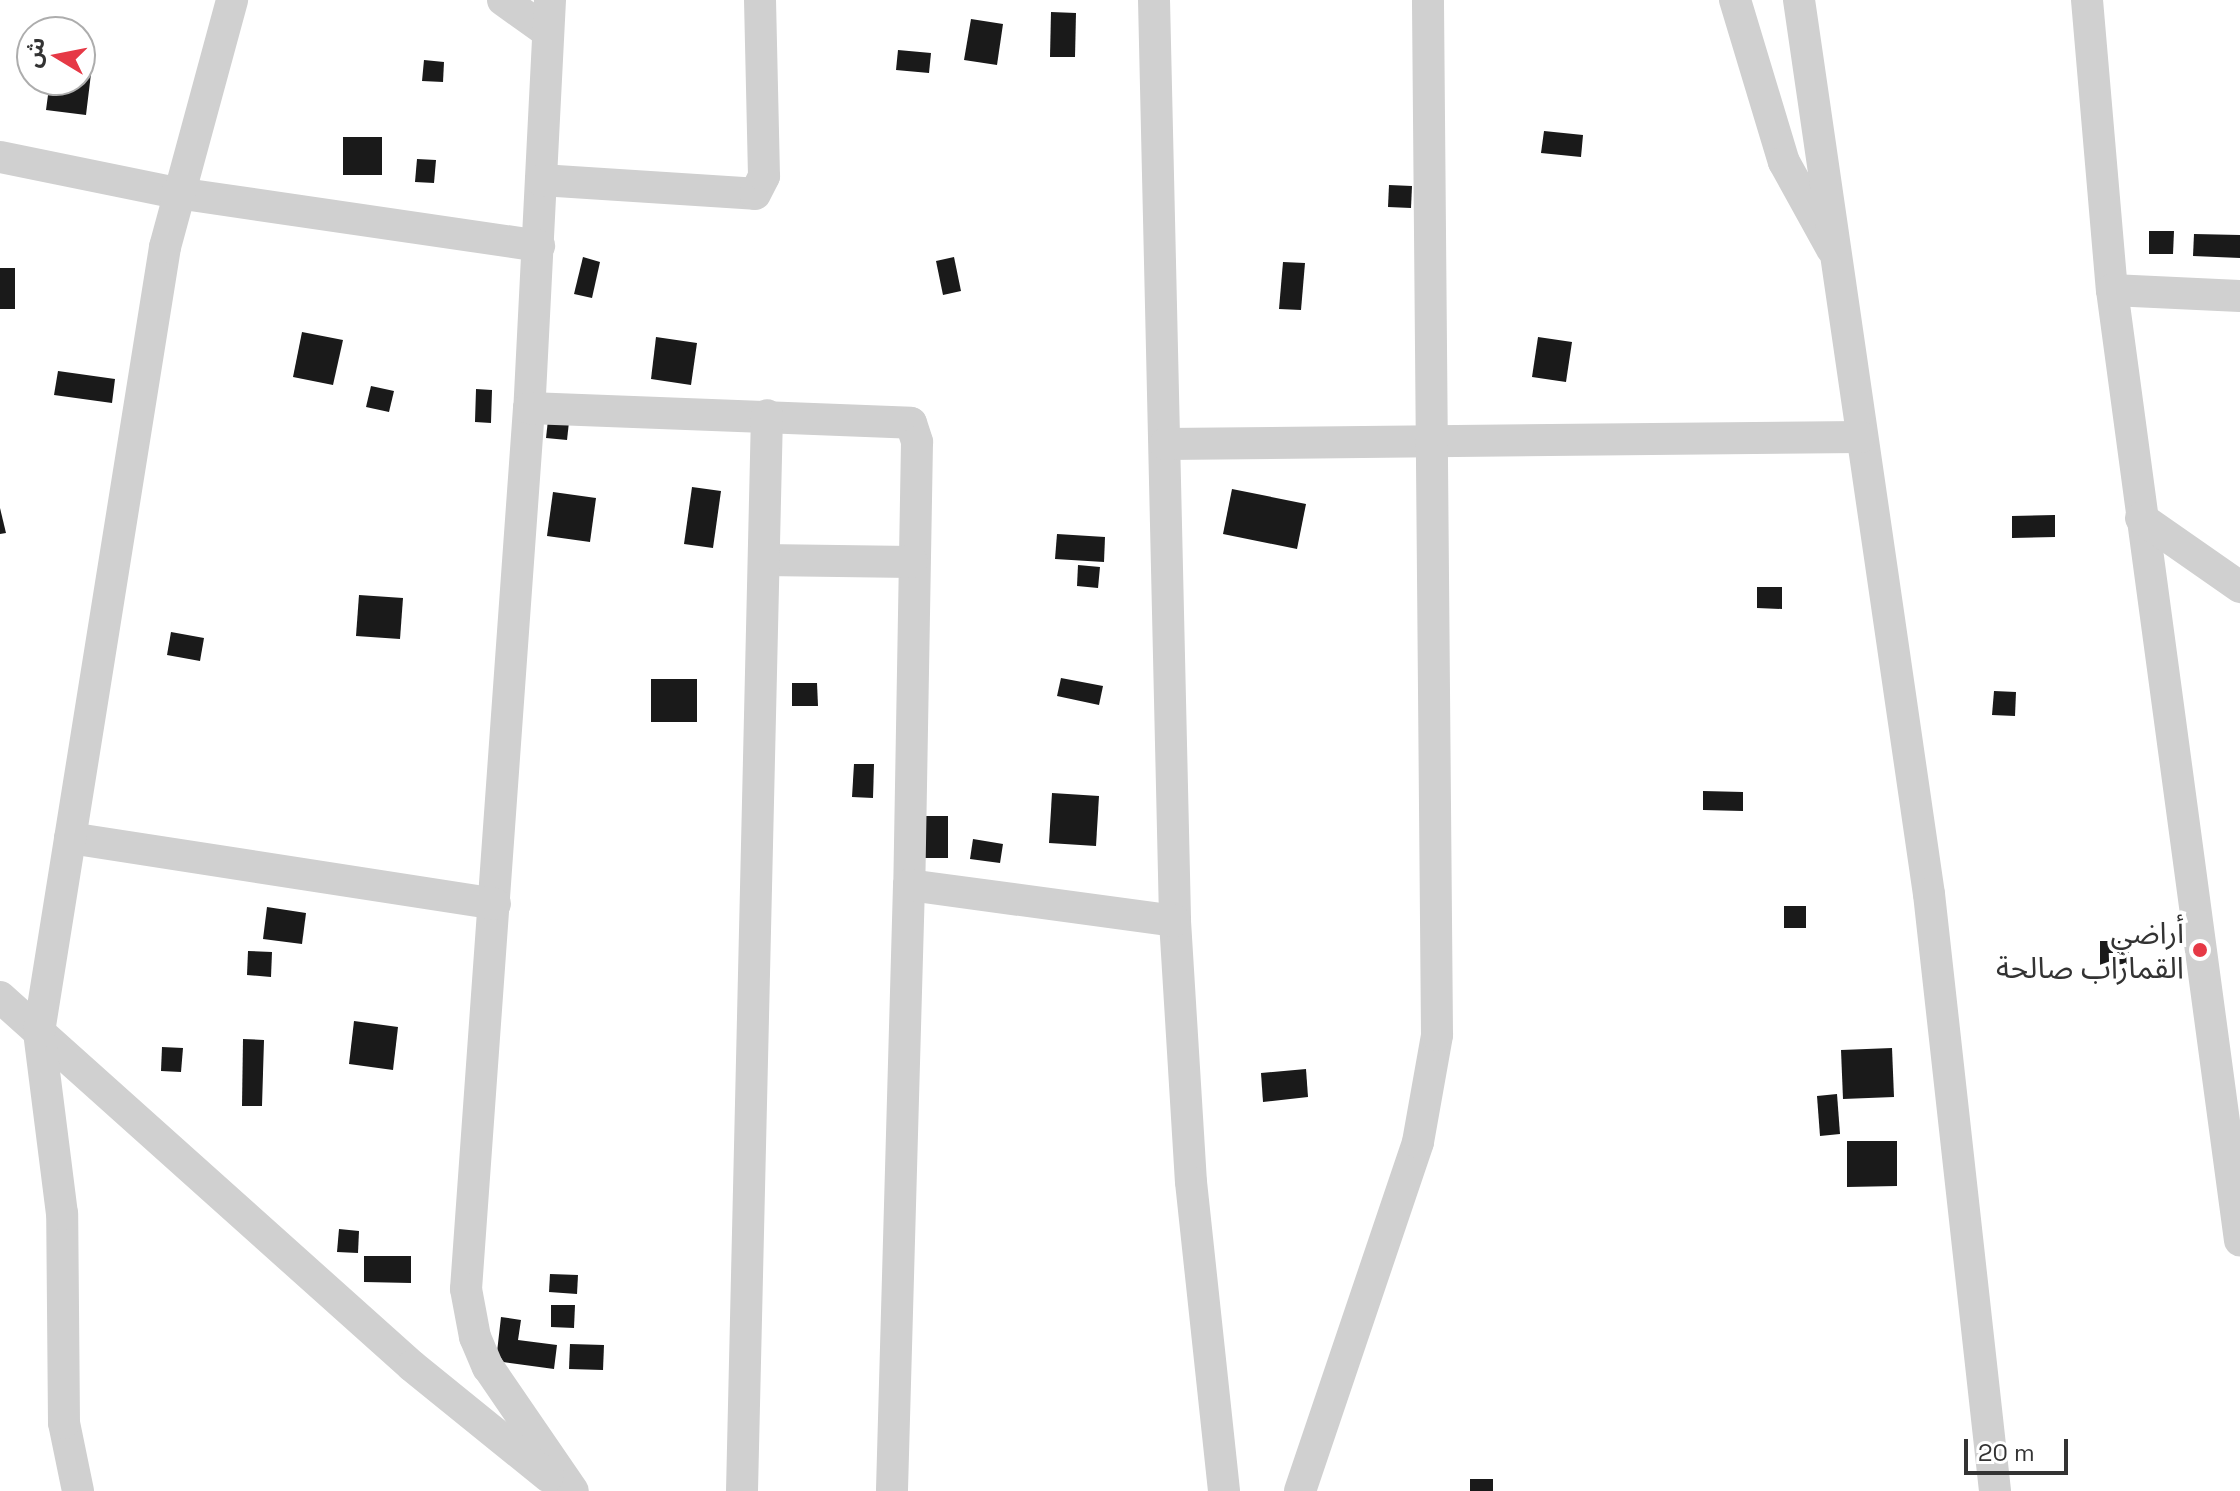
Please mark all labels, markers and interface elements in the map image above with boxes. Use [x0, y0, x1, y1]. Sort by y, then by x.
north arrow [16, 16, 96, 96]
text: ش [18, 35, 51, 69]
place label: أراضي القماراب صالحة [1996, 915, 2184, 986]
marker: أراضي القماراب صالحة [2191, 941, 2209, 959]
scale bar [1968, 1423, 2072, 1473]
text: 20 m [1978, 1437, 2035, 1468]

